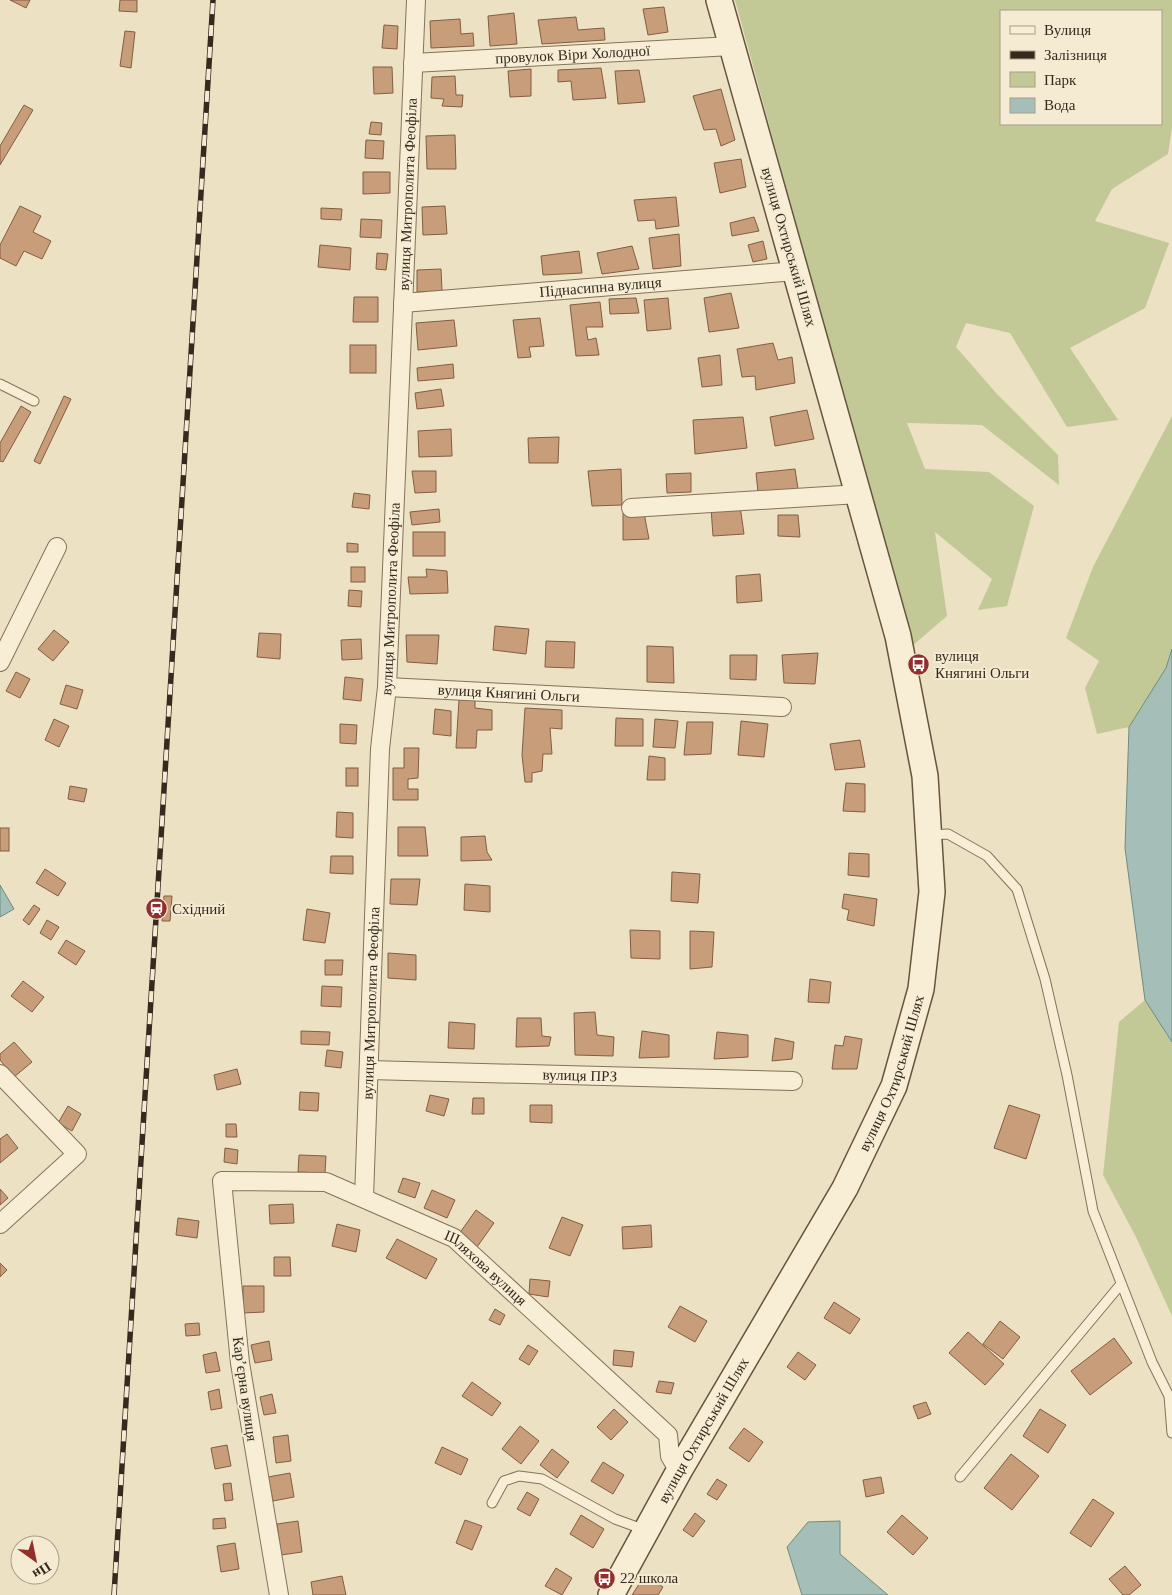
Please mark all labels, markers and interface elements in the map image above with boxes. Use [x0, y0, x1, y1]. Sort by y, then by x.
legend [1000, 10, 1162, 125]
text: Вулиця [1044, 22, 1091, 38]
street label: провулок Віри Холодної [495, 42, 651, 67]
text: Залізниця [1044, 47, 1107, 63]
text: Парк [1044, 72, 1077, 88]
street label: вулиця Митрополита Феофіла [396, 97, 420, 291]
text: Вода [1044, 97, 1076, 113]
street label: вулиця Охтирський Шлях [759, 165, 820, 329]
street label: Піднасипна вулиця [539, 274, 662, 300]
street label: вулиця Митрополита Феофіла [378, 502, 403, 696]
place label: вулиця Княгині Ольги [935, 648, 1029, 681]
bus stop icon: вулиця Княгині Ольги [907, 653, 931, 677]
street label: вулиця Княгині Ольги [437, 682, 580, 705]
station icon: Східний [144, 897, 168, 921]
place label: Східний [172, 901, 225, 917]
street label: вулиця Митрополита Феофіла [360, 906, 382, 1100]
street label: вулиця Охтирський Шлях [856, 993, 927, 1154]
street label: вулиця ПРЗ [542, 1067, 617, 1084]
street label: Шляхова вулиця [442, 1227, 530, 1309]
street label: Карʼєрна вулиця [230, 1336, 260, 1442]
street label: вулиця Охтирський Шлях [655, 1354, 752, 1506]
north arrow [10, 1535, 60, 1585]
text: Пн [30, 1559, 54, 1582]
bus stop icon: 22 школа [592, 1566, 616, 1590]
place label: 22 школа [620, 1570, 679, 1586]

